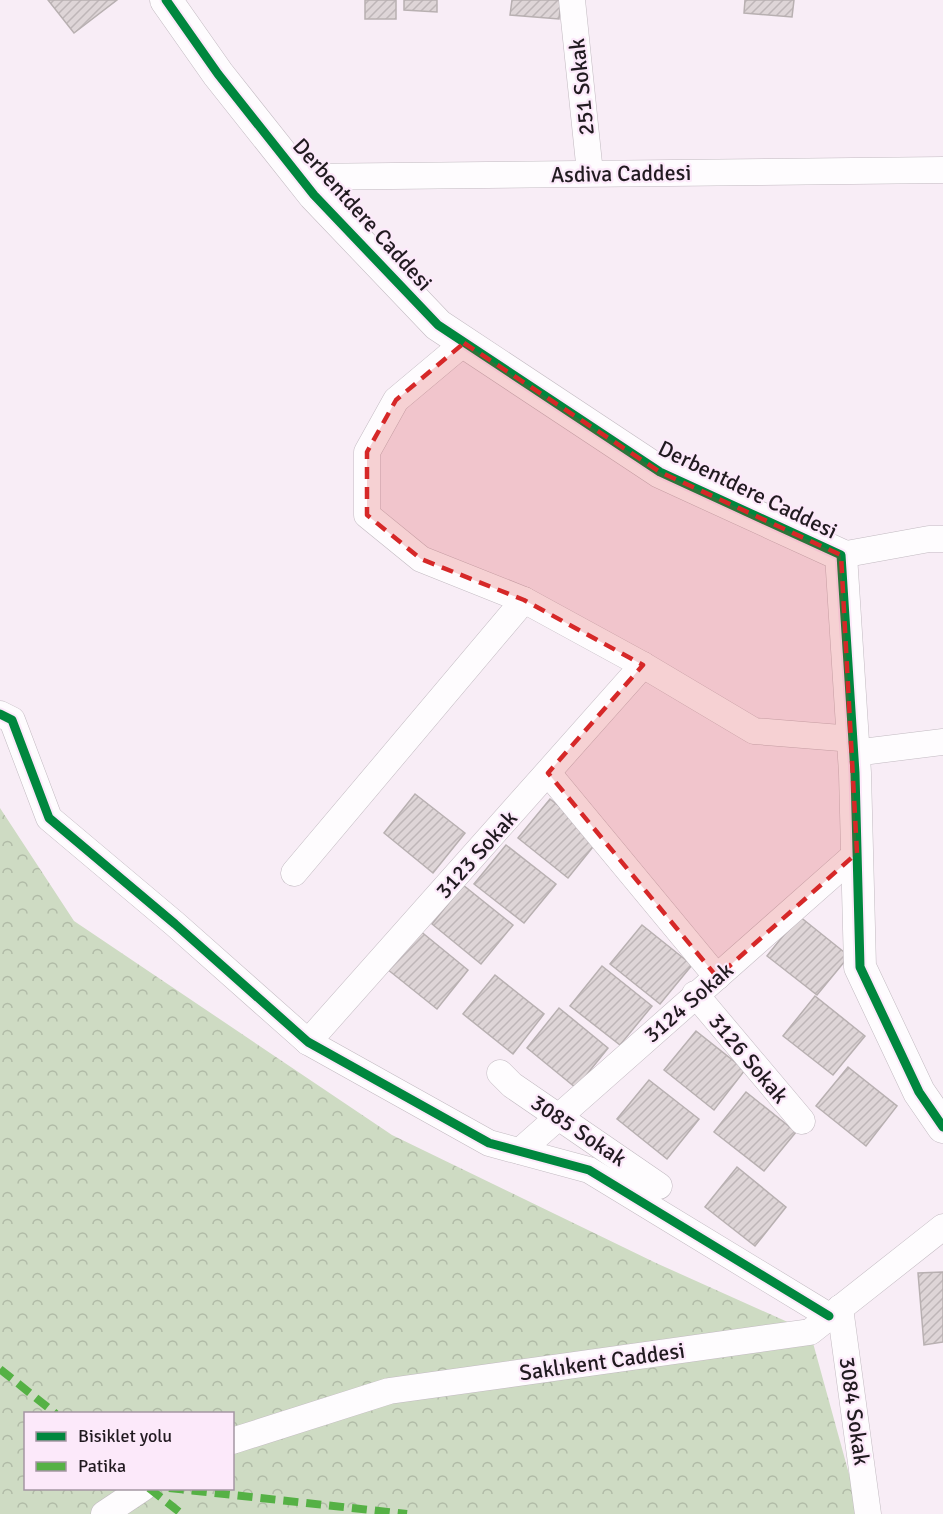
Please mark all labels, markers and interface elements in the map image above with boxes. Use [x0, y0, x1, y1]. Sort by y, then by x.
street label: 251 Sokak [563, 37, 600, 137]
street label: Derbentdere Caddesi [287, 132, 438, 296]
street label: Asdiva Caddesi [551, 159, 692, 188]
street label: Derbentdere Caddesi [654, 434, 842, 545]
street label: 3123 Sokak [430, 805, 523, 904]
street label: 3124 Sokak [638, 956, 738, 1048]
street label: 3126 Sokak [703, 1008, 794, 1109]
street label: 3085 Sokak [526, 1089, 632, 1172]
street label: Saklıkent Caddesi [518, 1337, 686, 1386]
street label: 3084 Sokak [834, 1355, 875, 1467]
legend [24, 1412, 234, 1490]
text: Bisiklet yolu [78, 1425, 172, 1447]
text: Patika [78, 1455, 126, 1477]

